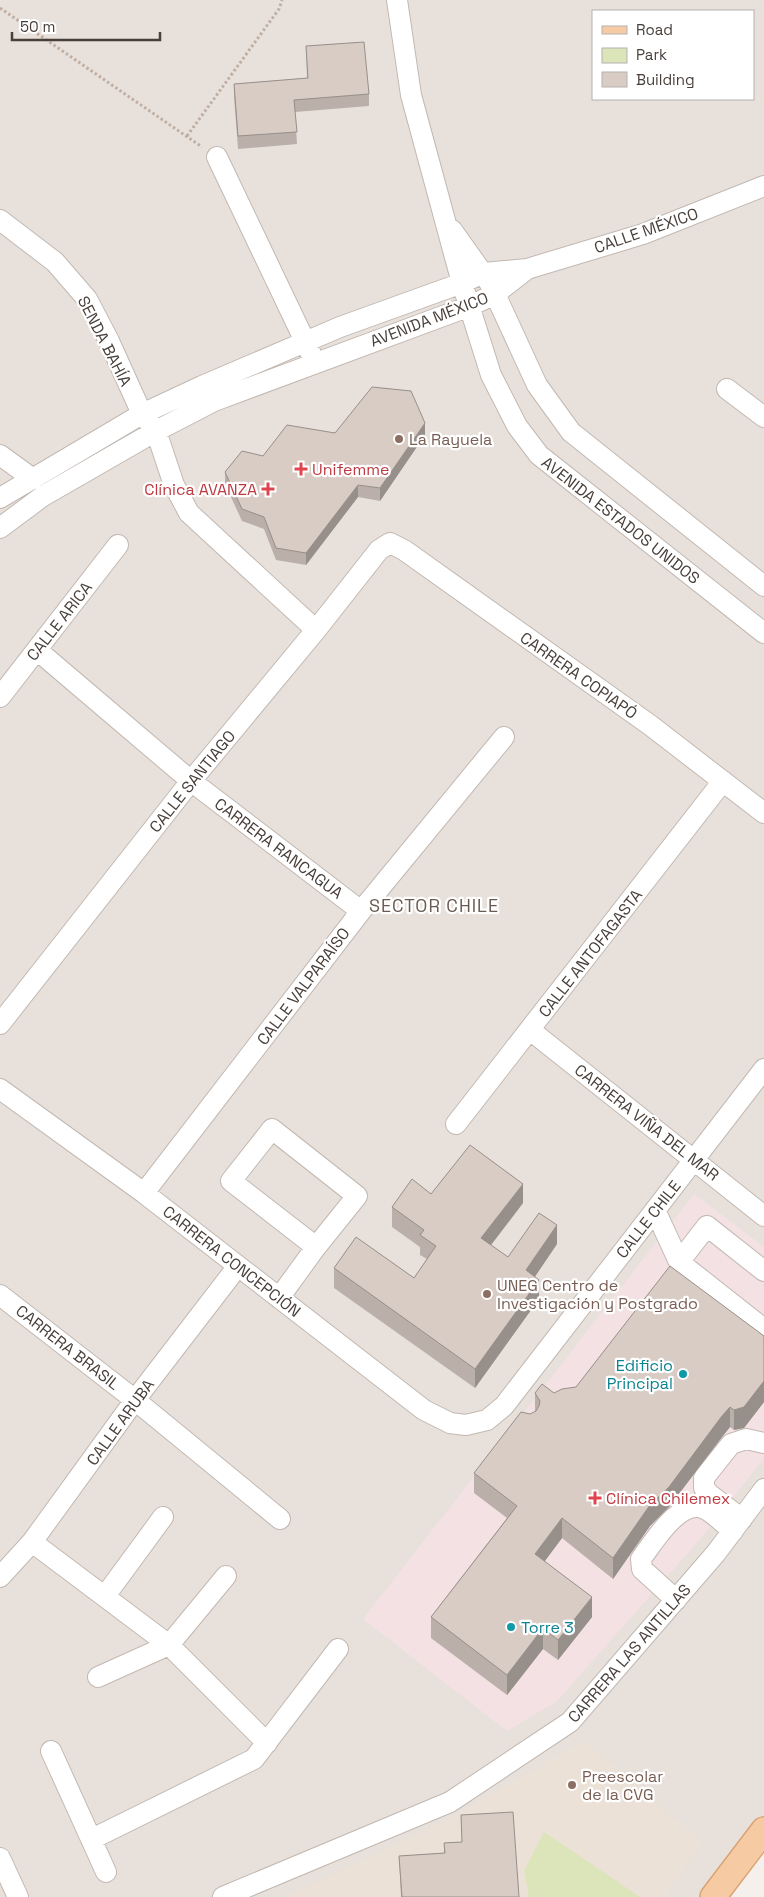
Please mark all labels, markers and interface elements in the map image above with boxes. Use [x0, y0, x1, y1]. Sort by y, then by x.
scale bar [12, 10, 160, 42]
legend [592, 10, 754, 100]
text: 50 m [20, 17, 55, 36]
text: Road [636, 20, 673, 39]
text: Park [636, 45, 667, 64]
text: Building [636, 70, 695, 89]
street label: CALLE MÉXICO [591, 203, 701, 258]
street label: AVENIDA MÉXICO [367, 287, 491, 352]
street label: SENDA BAHÍA [73, 292, 136, 390]
place label: La Rayuela [409, 429, 492, 450]
marker: La Rayuela [393, 433, 405, 445]
street label: AVENIDA ESTADOS UNIDOS [537, 452, 704, 589]
place label: Unifemme [312, 459, 390, 480]
marker: Unifemme [294, 462, 308, 476]
place label: Clínica AVANZA [144, 479, 257, 500]
marker: Clínica AVANZA [261, 482, 275, 496]
street label: CALLE ARICA [22, 577, 97, 665]
street label: CARRERA COPIAPÓ [516, 627, 641, 724]
street label: CALLE SANTIAGO [145, 726, 240, 837]
street label: CARRERA RANCAGUA [210, 793, 347, 904]
street label: CALLE ANTOFAGASTA [534, 885, 647, 1022]
district label: SECTOR CHILE [369, 894, 499, 917]
street label: CALLE VALPARAÍSO [252, 923, 354, 1049]
street label: CARRERA VIÑA DEL MAR [570, 1059, 723, 1185]
street label: CALLE CHILE [611, 1176, 685, 1263]
street label: CARRERA CONCEPCIÓN [158, 1201, 305, 1322]
place label: UNEG Centro de Investigación y Postgrado [497, 1275, 698, 1314]
marker: UNEG Centro de Investigación y Postgrado [481, 1288, 493, 1300]
street label: CARRERA BRASIL [11, 1300, 124, 1395]
place label: Edificio Principal [607, 1355, 673, 1394]
marker: Edificio Principal [677, 1368, 689, 1380]
street label: CALLE ARUBA [82, 1375, 159, 1470]
place label: Clínica Chilemex [606, 1488, 730, 1509]
marker: Clínica Chilemex [588, 1491, 602, 1505]
street label: CARRERA LAS ANTILLAS [563, 1579, 696, 1727]
place label: Torre 3 [521, 1617, 574, 1638]
marker: Torre 3 [505, 1621, 517, 1633]
place label: Preescolar de la CVG [582, 1766, 663, 1805]
marker: Preescolar de la CVG [566, 1779, 578, 1791]

